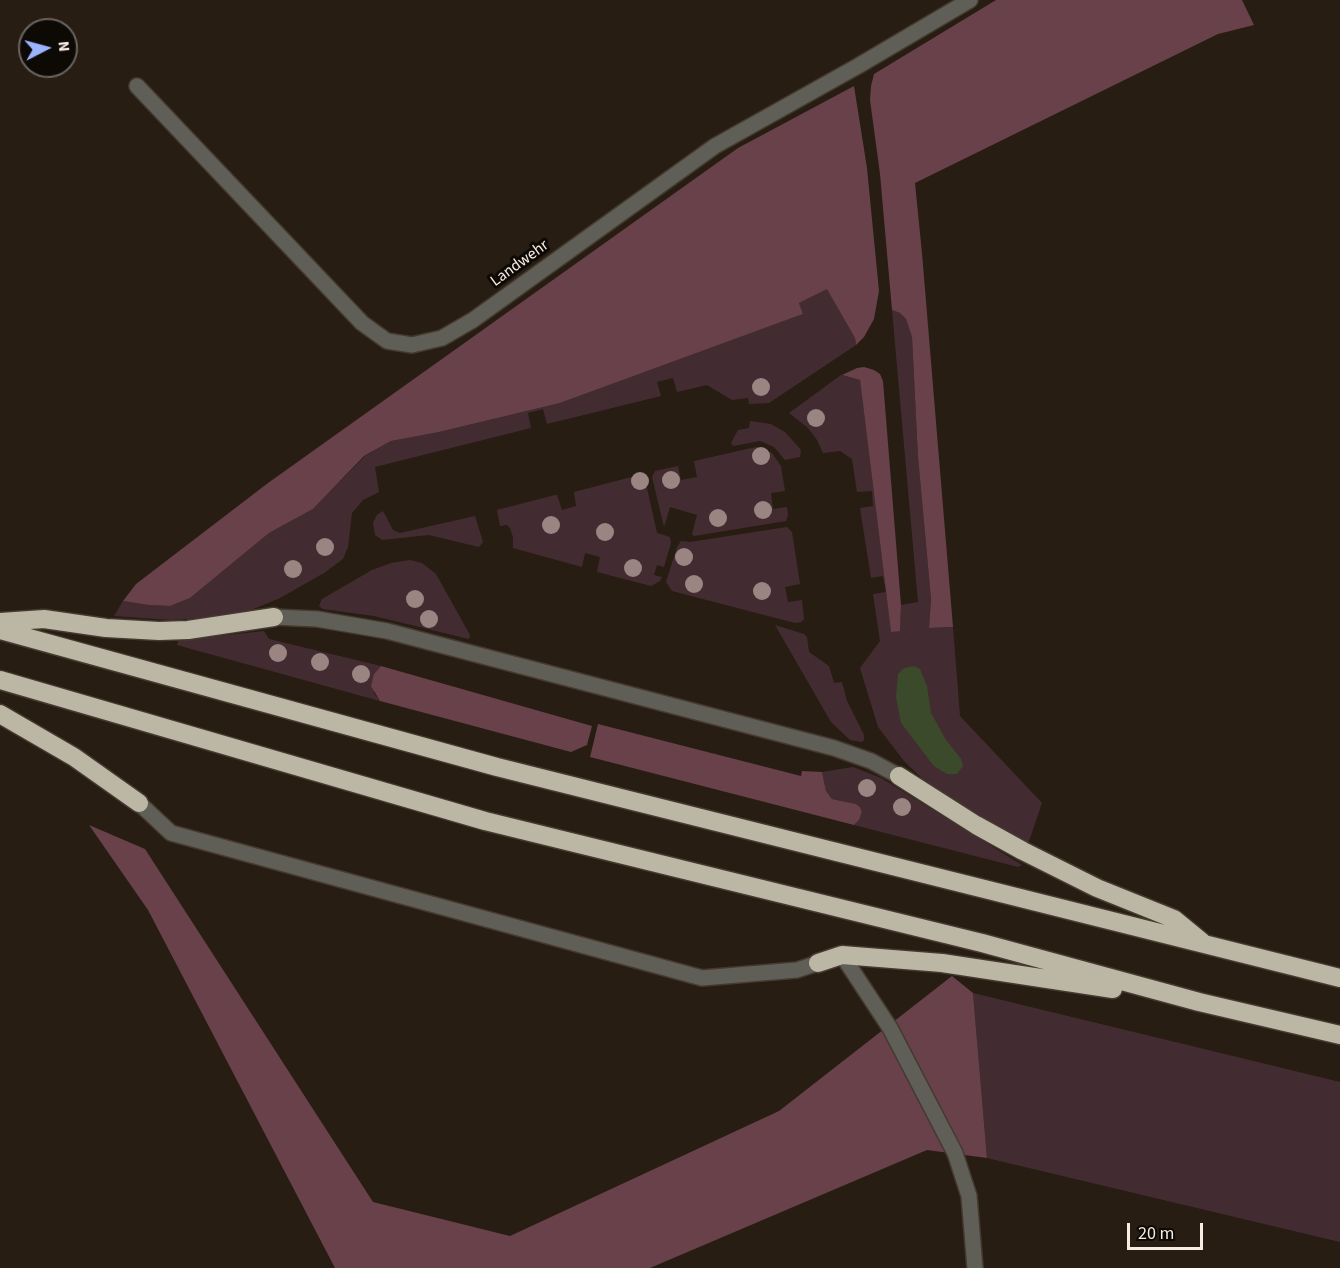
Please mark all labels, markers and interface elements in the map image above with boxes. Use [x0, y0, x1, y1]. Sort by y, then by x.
north arrow [18, 18, 78, 78]
text: N [52, 40, 75, 53]
street label: Landwehr [487, 237, 553, 291]
scale bar [1130, 1211, 1206, 1249]
text: 20 m [1138, 1221, 1174, 1246]

